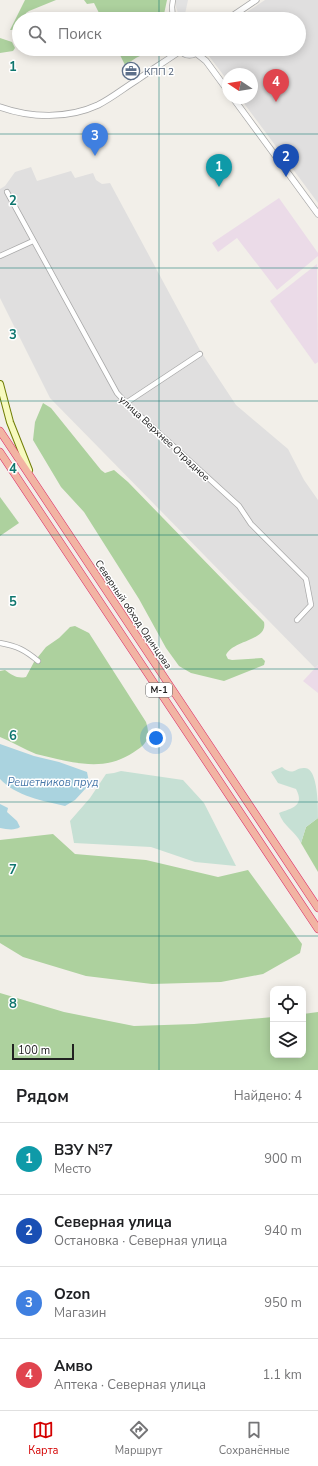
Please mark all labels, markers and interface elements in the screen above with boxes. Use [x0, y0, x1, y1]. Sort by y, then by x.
search box [12, 12, 306, 56]
icon: search [26, 23, 48, 45]
text: Поиск [58, 24, 102, 44]
text: 1 [9, 58, 17, 76]
office icon: КПП 2 [121, 61, 141, 81]
place label: КПП 2 [144, 65, 174, 79]
north arrow [222, 68, 258, 104]
pin: 4 [263, 69, 289, 102]
pin: 3 [82, 123, 108, 156]
pin: 2 [273, 144, 299, 177]
pin: 1 [206, 154, 232, 187]
text: 2 [9, 192, 17, 210]
text: 3 [9, 326, 17, 344]
street label: улица Верхнее Отрадное [116, 393, 213, 485]
text: 4 [9, 460, 17, 478]
street label: Северный обход Одинцова [91, 557, 175, 672]
text: 5 [9, 593, 17, 611]
road number: М-1 [146, 683, 172, 697]
text: 6 [9, 727, 17, 745]
your location [146, 728, 166, 748]
water label: Решетников пруд [7, 775, 99, 790]
text: 7 [9, 861, 17, 879]
map controls [270, 986, 306, 1058]
button: locate [270, 986, 306, 1022]
text: 8 [9, 995, 17, 1013]
button: layers [270, 1022, 306, 1058]
scale bar [12, 1042, 74, 1061]
text: 100 m [18, 1043, 50, 1058]
text: Рядом [16, 1085, 69, 1108]
text: Найдено: 4 [234, 1087, 302, 1105]
text: ВЗУ №7 [54, 1140, 113, 1160]
text: 1 [25, 1150, 33, 1168]
text: 900 m [264, 1150, 302, 1168]
text: Место [54, 1160, 91, 1178]
text: Северная улица [54, 1212, 172, 1232]
text: 2 [25, 1222, 33, 1240]
text: 940 m [264, 1222, 302, 1240]
text: Остановка · Северная улица [54, 1232, 227, 1250]
text: Ozon [54, 1284, 90, 1304]
text: 3 [25, 1294, 33, 1312]
text: 950 m [264, 1294, 302, 1312]
text: Магазин [54, 1304, 106, 1322]
text: Амво [54, 1356, 93, 1376]
text: 4 [25, 1366, 33, 1384]
text: 1.1 km [262, 1366, 302, 1384]
text: Аптека · Северная улица [54, 1376, 206, 1394]
tab: Карта [28, 1419, 58, 1458]
tab: Маршрут [115, 1419, 163, 1458]
tab: Сохранённые [219, 1419, 290, 1458]

